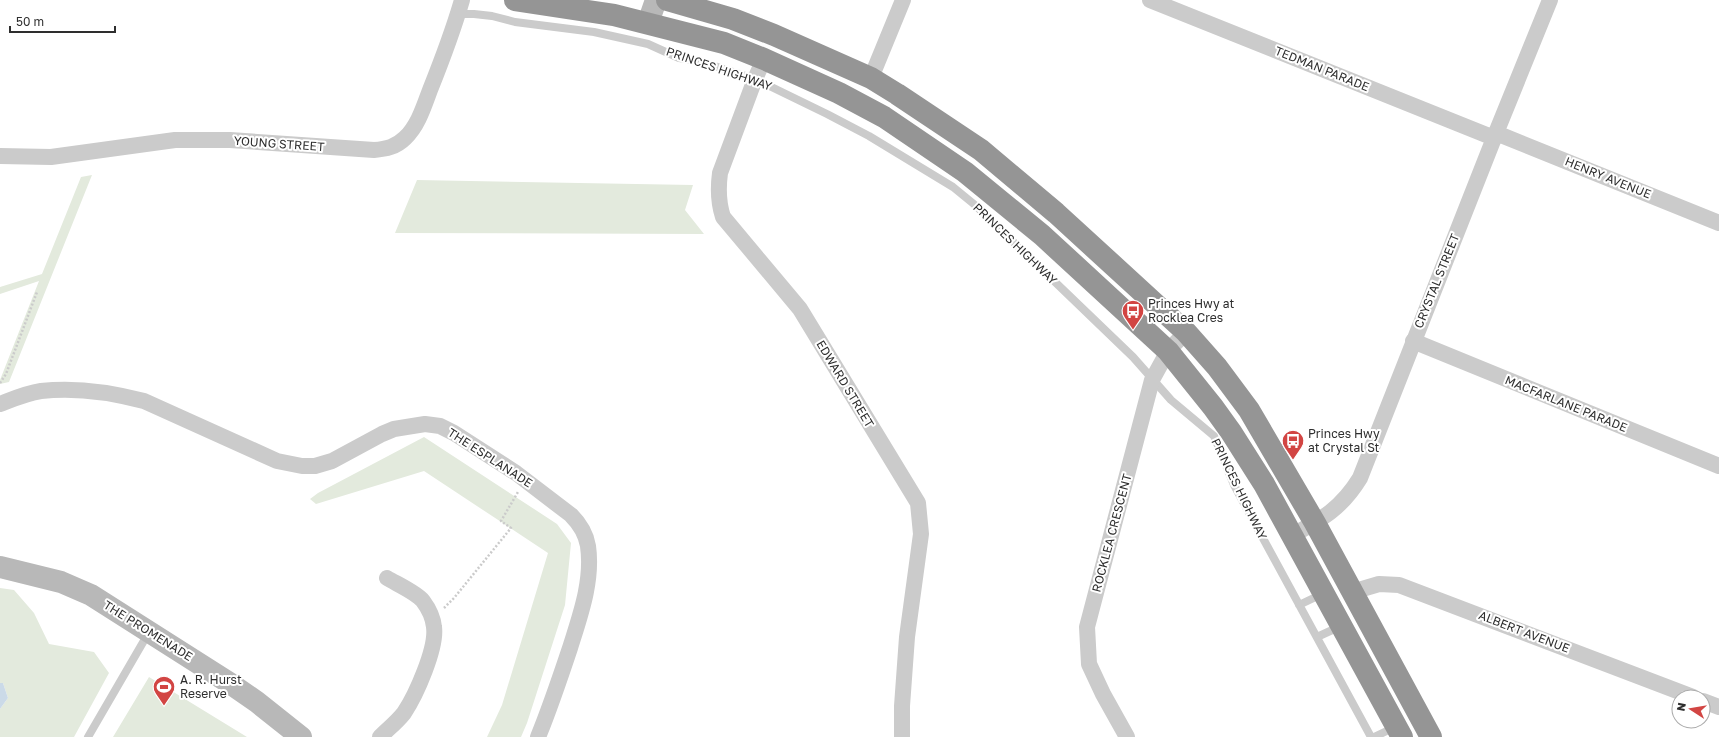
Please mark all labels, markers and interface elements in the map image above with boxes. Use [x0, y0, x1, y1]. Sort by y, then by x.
scale bar [10, 8, 115, 34]
text: 50 m [16, 14, 44, 29]
street label: PRINCES HIGHWAY [664, 43, 774, 94]
street label: TEDMAN PARADE [1273, 43, 1372, 94]
street label: YOUNG STREET [233, 133, 325, 154]
street label: HENRY AVENUE [1563, 153, 1653, 202]
street label: PRINCES HIGHWAY [970, 200, 1061, 288]
street label: CRYSTAL STREET [1411, 231, 1463, 330]
place label: Princes Hwy at Rocklea Cres [1148, 296, 1234, 325]
bus stop icon: Princes Hwy at Rocklea Cres [1120, 298, 1146, 331]
street label: EDWARD STREET [813, 337, 878, 431]
street label: MACFARLANE PARADE [1503, 372, 1629, 435]
street label: THE ESPLANADE [445, 425, 535, 491]
place label: Princes Hwy at Crystal St [1308, 426, 1380, 455]
bus stop icon: Princes Hwy at Crystal St [1280, 428, 1306, 461]
street label: PRINCES HIGHWAY [1208, 436, 1271, 542]
street label: ROCKLEA CRESCENT [1088, 471, 1135, 594]
street label: THE PROMENADE [101, 597, 196, 664]
street label: ALBERT AVENUE [1477, 607, 1572, 656]
place label: A. R. Hurst Reserve [180, 672, 242, 701]
sports icon: A. R. Hurst Reserve [151, 674, 177, 707]
north arrow [1671, 689, 1711, 729]
text: N [1674, 701, 1688, 712]

